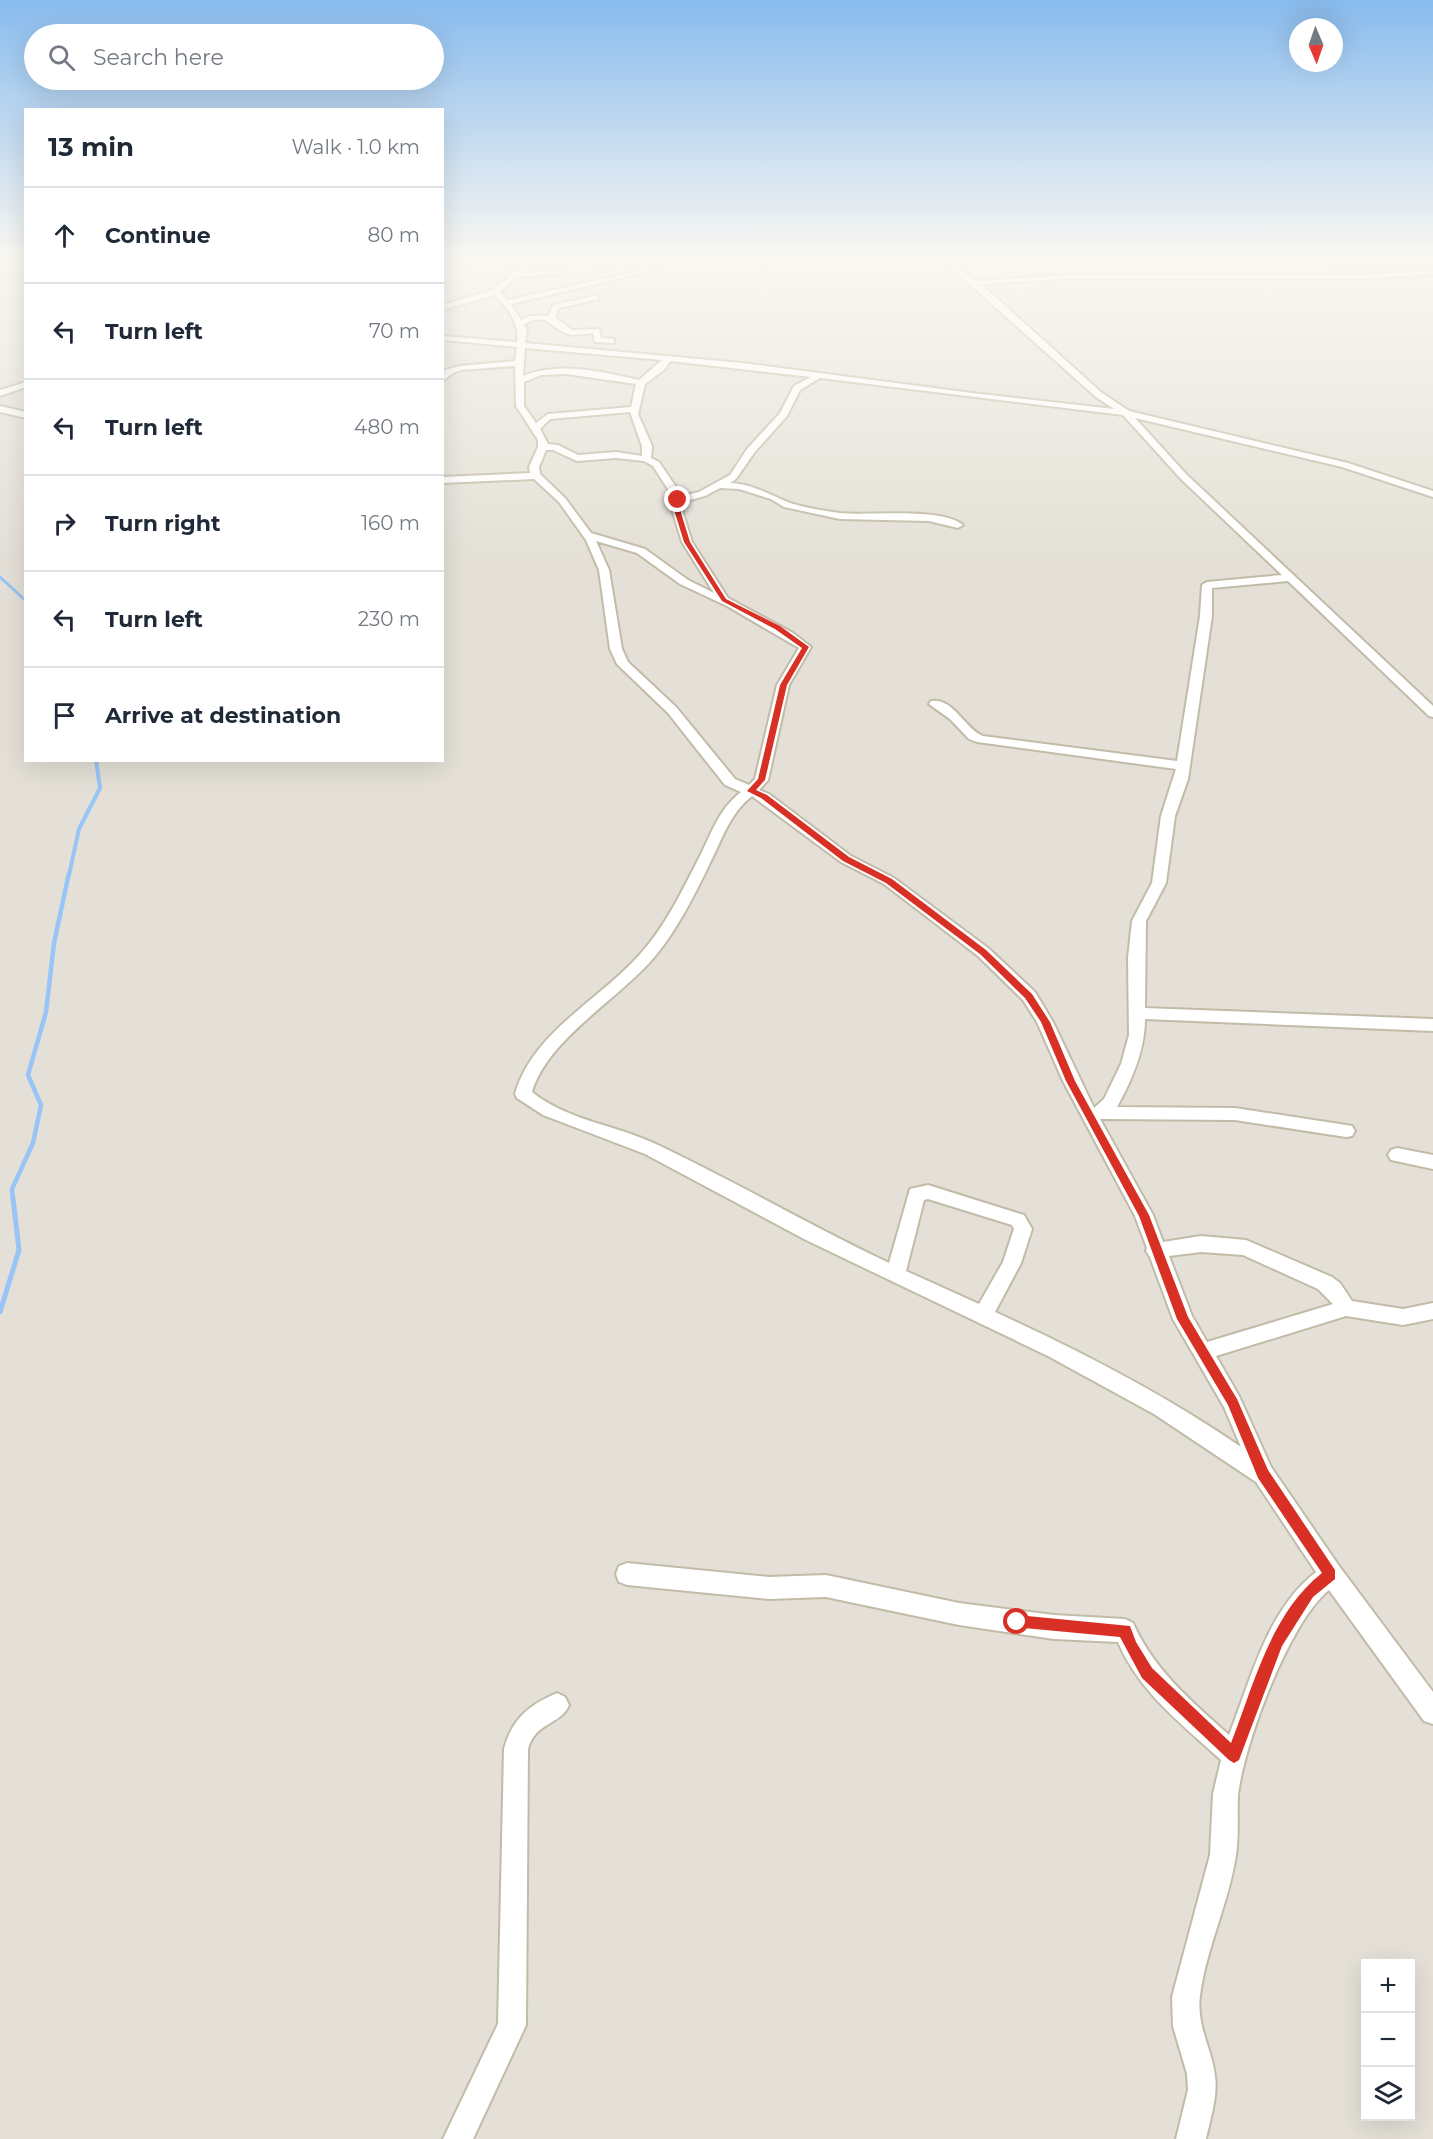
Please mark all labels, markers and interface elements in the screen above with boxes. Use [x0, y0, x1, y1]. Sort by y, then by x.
north arrow [1289, 18, 1343, 72]
search box [24, 24, 444, 90]
icon: search [45, 41, 78, 74]
text: Search here [93, 44, 224, 71]
text: 13 min [48, 131, 134, 163]
text: Walk · 1.0 km [291, 135, 420, 159]
icon: ahead [48, 219, 81, 252]
text: Continue [105, 222, 211, 249]
text: 80 m [368, 223, 420, 247]
icon: left [48, 315, 81, 348]
text: Turn left [105, 318, 203, 345]
text: 70 m [369, 319, 420, 343]
icon: left [48, 411, 81, 444]
text: Turn left [105, 414, 203, 441]
text: 480 m [354, 415, 420, 439]
route end [664, 486, 690, 512]
icon: right [48, 507, 81, 540]
text: Turn right [105, 510, 220, 537]
text: 160 m [361, 511, 420, 535]
icon: left [48, 603, 81, 636]
text: Turn left [105, 606, 203, 633]
text: 230 m [358, 607, 420, 631]
icon: arrive [48, 699, 81, 732]
text: Arrive at destination [105, 702, 341, 729]
route start [1003, 1608, 1029, 1634]
map controls [1361, 1959, 1415, 2121]
button: + [1361, 1959, 1415, 2013]
button: − [1361, 2013, 1415, 2067]
button: layers [1361, 2067, 1415, 2121]

